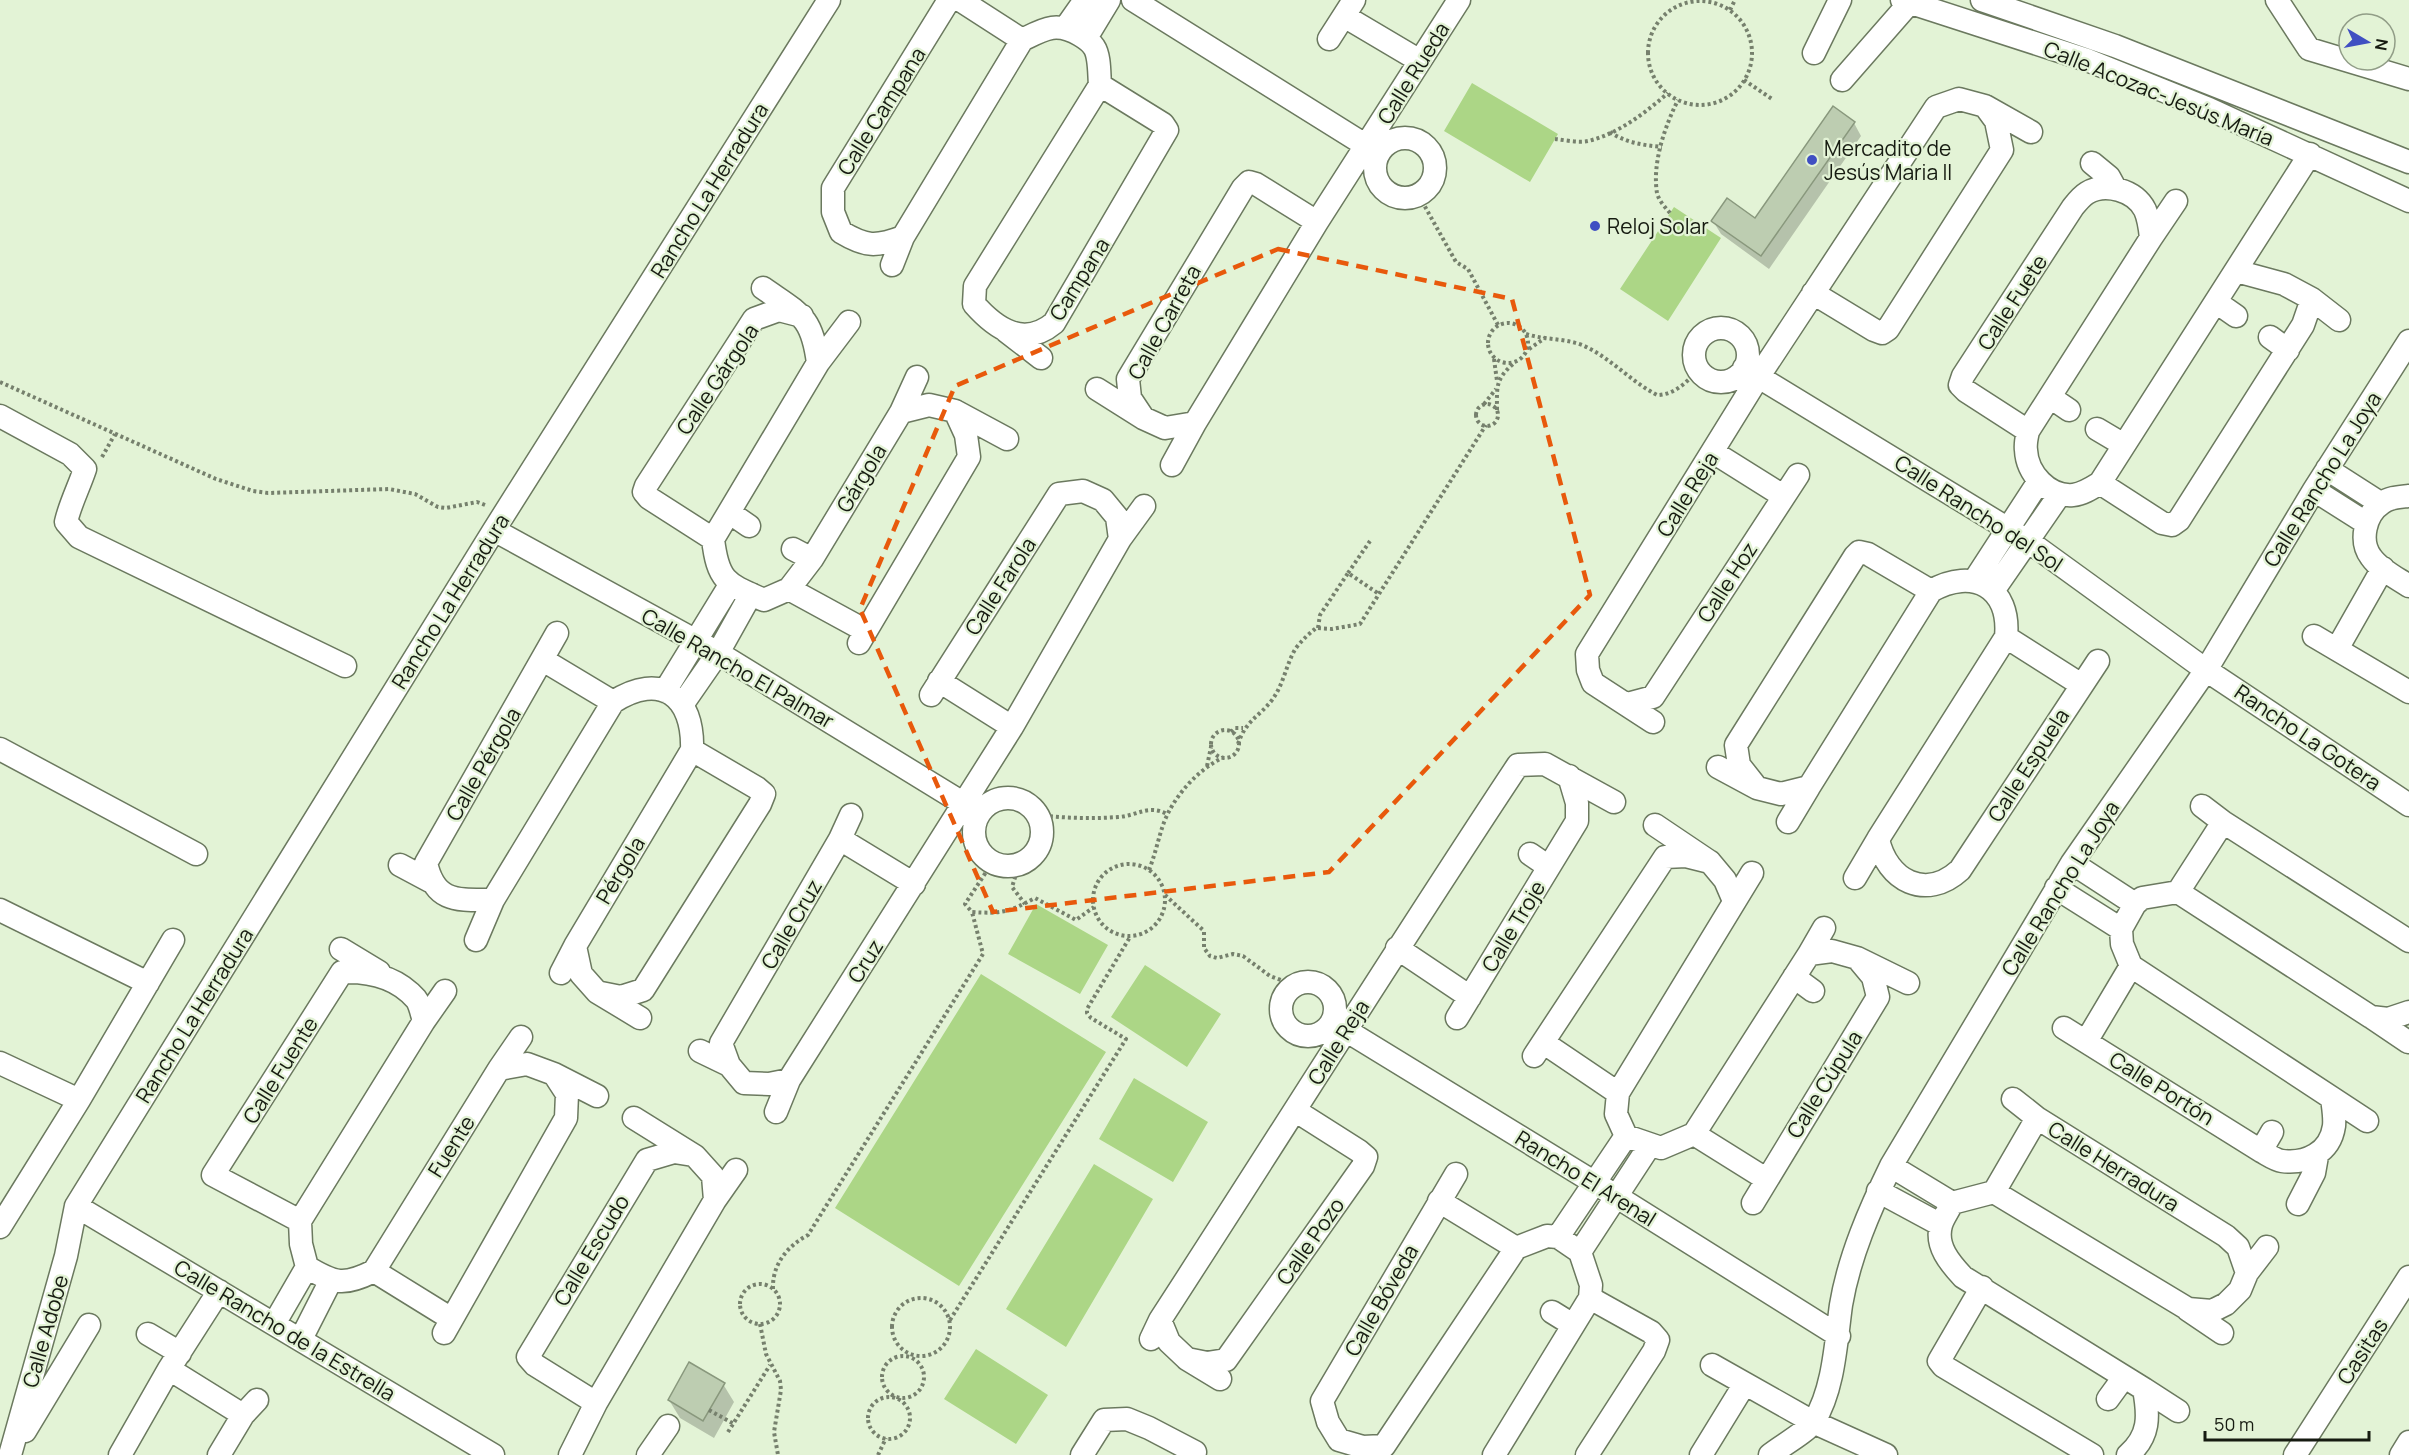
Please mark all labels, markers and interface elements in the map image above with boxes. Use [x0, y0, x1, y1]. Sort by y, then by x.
north arrow [2337, 12, 2397, 72]
street label: Calle Rueda [1371, 17, 1455, 129]
street label: Calle Acozac-Jesús María [2040, 34, 2278, 152]
text: N [2370, 37, 2394, 52]
street label: Calle Campana [831, 42, 931, 180]
street label: Rancho La Herradura [644, 97, 774, 283]
place label: Mercadito de Jesús Maria II [1824, 134, 1952, 186]
marker: Mercadito de Jesús Maria II [1805, 153, 1819, 167]
place label: Reloj Solar [1607, 212, 1709, 240]
marker: Reloj Solar [1588, 219, 1602, 233]
street label: Campana [1043, 232, 1115, 326]
street label: Calle Fuete [1971, 249, 2053, 355]
street label: Calle Carreta [1121, 260, 1207, 384]
street label: Calle Gárgola [670, 318, 764, 440]
street label: Calle Rancho La Joya [2257, 386, 2387, 572]
street label: Gárgola [830, 439, 892, 517]
street label: Calle Reja [1650, 446, 1724, 542]
street label: Calle Rancho del Sol [1890, 448, 2068, 578]
street label: Rancho La Herradura [385, 508, 515, 694]
street label: Calle Farola [958, 532, 1042, 640]
street label: Calle Hoz [1691, 536, 1763, 628]
street label: Calle Rancho El Palmar [637, 601, 840, 735]
street label: Rancho La Gotera [2229, 678, 2387, 796]
street label: Calle Pérgola [439, 702, 527, 826]
street label: Calle Espuela [1981, 703, 2075, 827]
street label: Calle Rancho La Joya [1995, 795, 2125, 981]
street label: Pérgola [589, 831, 651, 909]
street label: Calle Cruz [754, 874, 828, 974]
street label: Calle Troje [1475, 875, 1551, 977]
street label: Rancho La Herradura [129, 922, 259, 1108]
street label: Cruz [841, 934, 889, 988]
street label: Calle Reja [1301, 994, 1375, 1090]
street label: Calle Fuente [236, 1011, 324, 1129]
street label: Calle Cúpula [1780, 1025, 1868, 1143]
street label: Calle Portón [2104, 1045, 2220, 1131]
street label: Fuente [421, 1110, 481, 1182]
street label: Calle Herradura [2043, 1114, 2185, 1218]
street label: Rancho El Arenal [1510, 1124, 1662, 1232]
street label: Calle Escudo [547, 1189, 635, 1311]
street label: Calle Pozo [1270, 1192, 1350, 1290]
street label: Calle Bóveda [1338, 1239, 1424, 1361]
street label: Calle Rancho de la Estrella [169, 1253, 401, 1407]
street label: Calle Adobe [16, 1271, 74, 1391]
street label: Casitas [2330, 1312, 2394, 1390]
scale bar [2205, 1404, 2368, 1442]
text: 50 m [2214, 1412, 2254, 1436]

